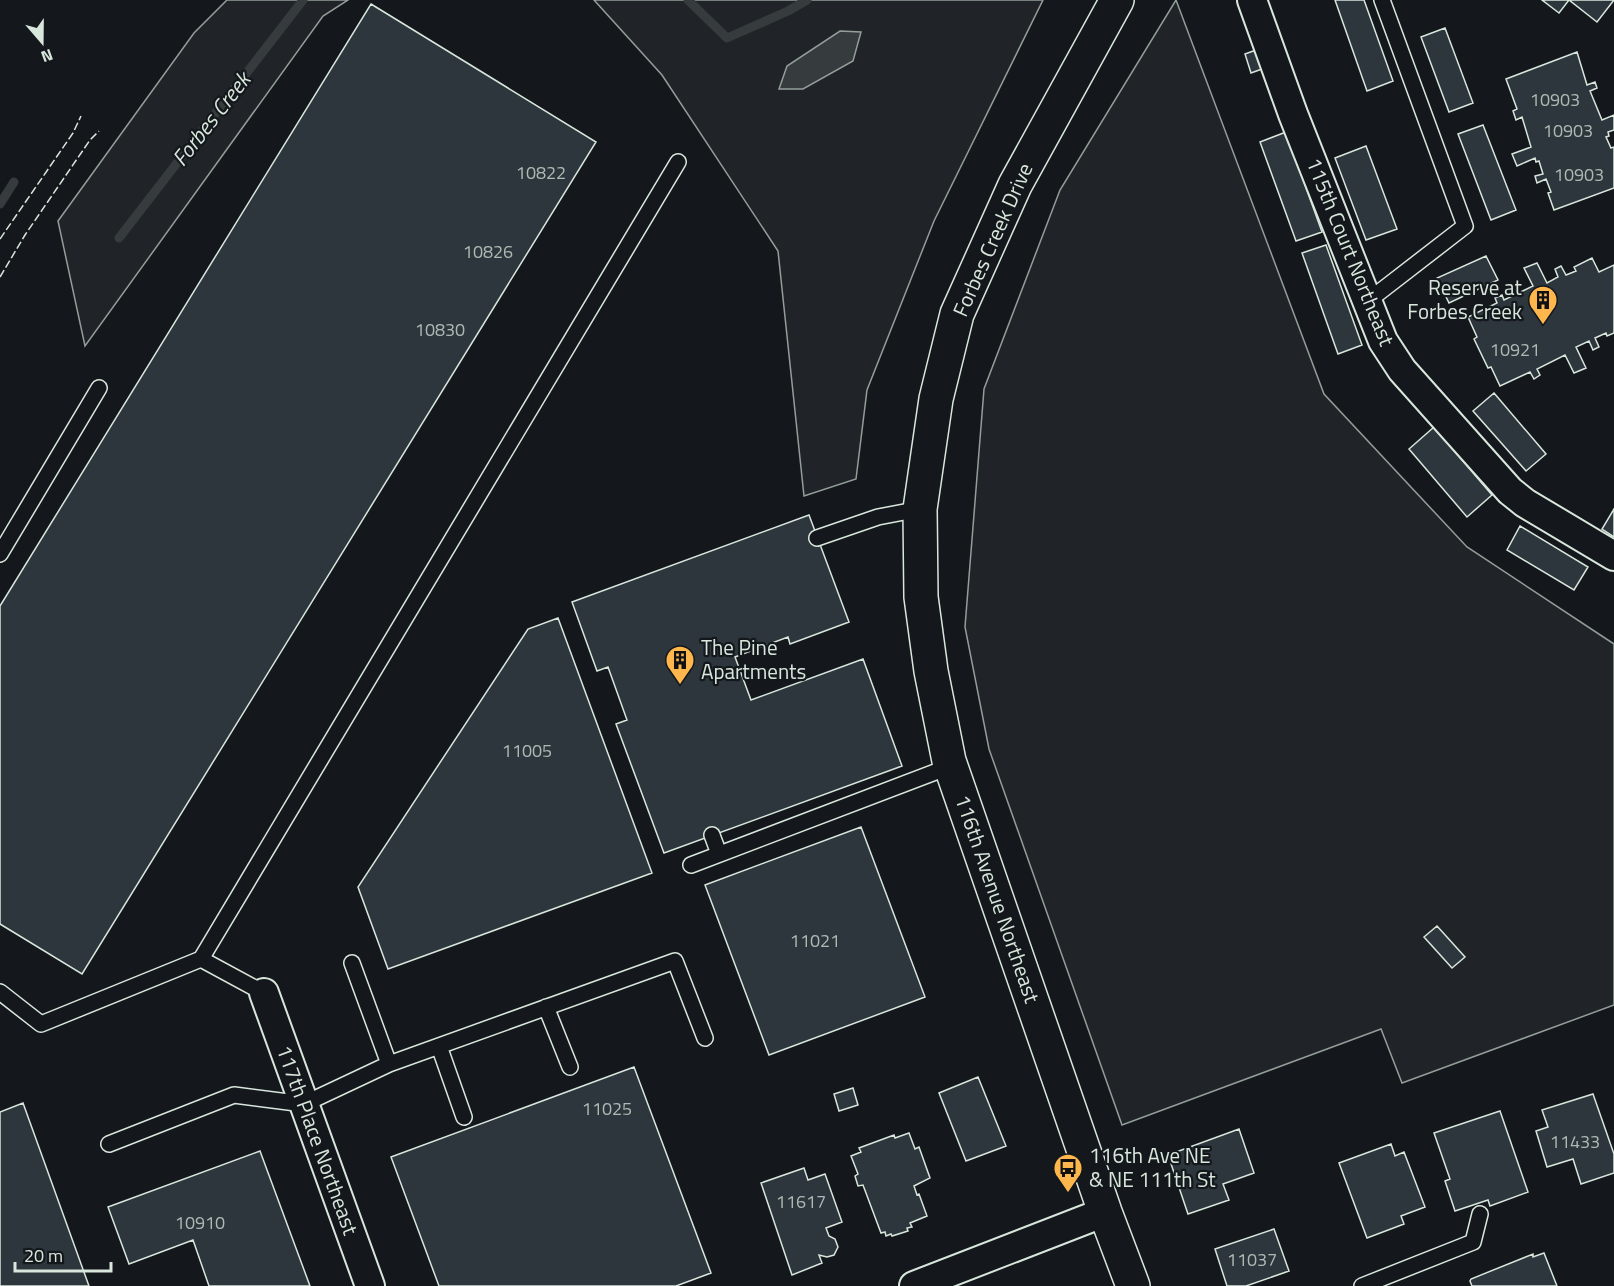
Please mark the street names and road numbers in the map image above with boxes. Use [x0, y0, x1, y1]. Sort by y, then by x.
street label: 115th Court Northeast [1299, 153, 1404, 351]
street label: Forbes Creek Drive [944, 158, 1040, 322]
street label: 116th Avenue Northeast [947, 790, 1049, 1008]
street label: 117th Place Northeast [269, 1040, 367, 1240]

